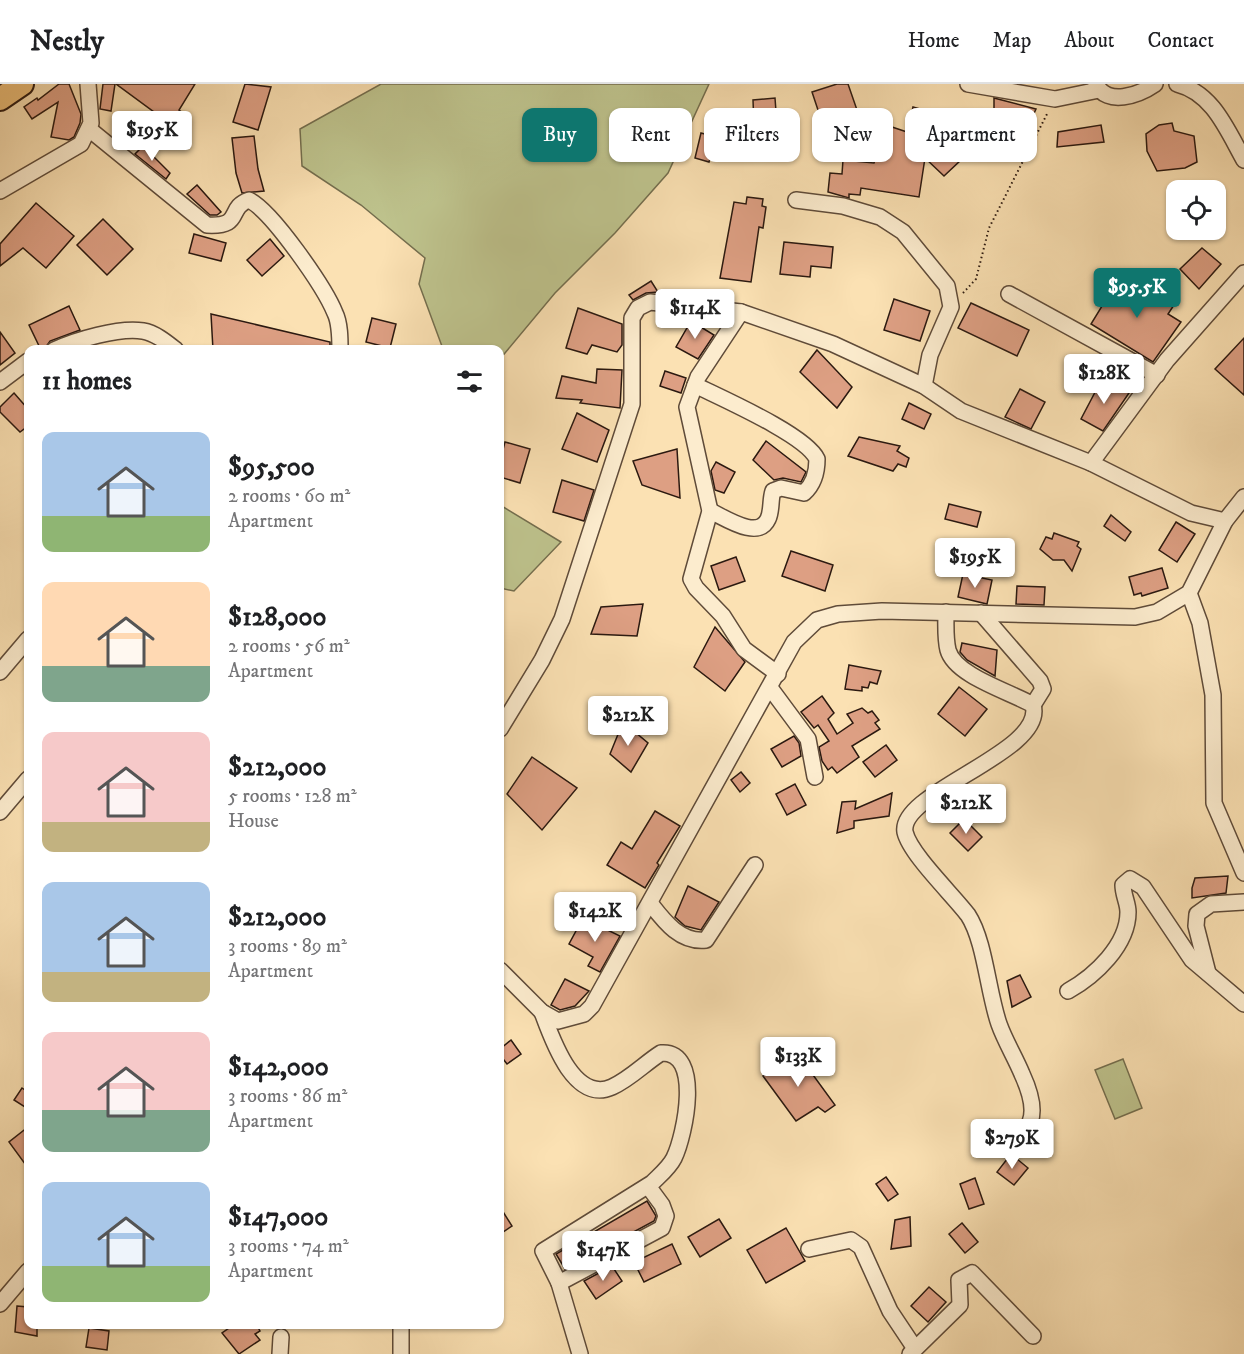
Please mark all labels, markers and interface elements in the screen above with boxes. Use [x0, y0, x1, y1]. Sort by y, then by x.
text: Nestly [30, 24, 104, 59]
text: Home [908, 28, 960, 54]
text: Map [993, 28, 1031, 54]
text: About [1064, 28, 1115, 54]
text: Contact [1148, 28, 1214, 54]
chip: Buy [522, 108, 597, 162]
chip: Rent [609, 108, 692, 162]
chip: Filters [704, 108, 800, 162]
chip: New [812, 108, 893, 162]
chip: Apartment [905, 108, 1037, 162]
pin: $195K [110, 111, 194, 162]
text: $195K [126, 118, 178, 143]
map controls [1166, 180, 1226, 240]
button: locate [1166, 180, 1226, 240]
pin: $95.5K [1088, 268, 1186, 319]
text: $95.5K [1108, 275, 1166, 300]
pin: $114K [653, 289, 737, 340]
text: $114K [669, 296, 721, 321]
pin: $128K [1062, 354, 1146, 405]
text: $128K [1078, 361, 1130, 386]
text: 11 homes [42, 365, 132, 398]
icon: filters [453, 365, 486, 398]
text: $95,500 [228, 451, 315, 484]
icon: home [90, 456, 162, 528]
text: 2 rooms · 60 m² [228, 484, 350, 509]
text: Apartment [228, 509, 313, 534]
pin: $195K [933, 538, 1017, 589]
text: $195K [949, 545, 1001, 570]
text: $128,000 [228, 601, 327, 634]
icon: home [90, 606, 162, 678]
text: 2 rooms · 56 m² [228, 634, 350, 659]
text: Apartment [228, 659, 313, 684]
pin: $212K [586, 696, 670, 747]
text: $212K [602, 703, 654, 728]
text: $212,000 [228, 751, 327, 784]
icon: home [90, 756, 162, 828]
text: 5 rooms · 128 m² [228, 784, 357, 809]
pin: $212K [924, 784, 1008, 835]
text: $212K [940, 791, 992, 816]
text: House [228, 809, 279, 834]
pin: $142K [553, 892, 637, 943]
text: $142K [568, 899, 622, 924]
text: $212,000 [228, 901, 327, 934]
icon: home [90, 906, 162, 978]
text: 3 rooms · 89 m² [228, 934, 347, 959]
text: Apartment [228, 959, 313, 984]
pin: $133K [756, 1037, 840, 1088]
text: $133K [774, 1044, 822, 1069]
text: $142,000 [228, 1051, 329, 1084]
icon: home [90, 1056, 162, 1128]
text: 3 rooms · 86 m² [228, 1084, 347, 1109]
text: Apartment [228, 1109, 313, 1134]
pin: $279K [970, 1119, 1054, 1170]
text: $279K [985, 1126, 1039, 1151]
text: $147,000 [228, 1201, 328, 1234]
icon: home [90, 1206, 162, 1278]
pin: $147K [561, 1231, 645, 1282]
text: 3 rooms · 74 m² [228, 1234, 349, 1259]
text: $147K [576, 1238, 630, 1263]
text: Apartment [228, 1259, 313, 1284]

